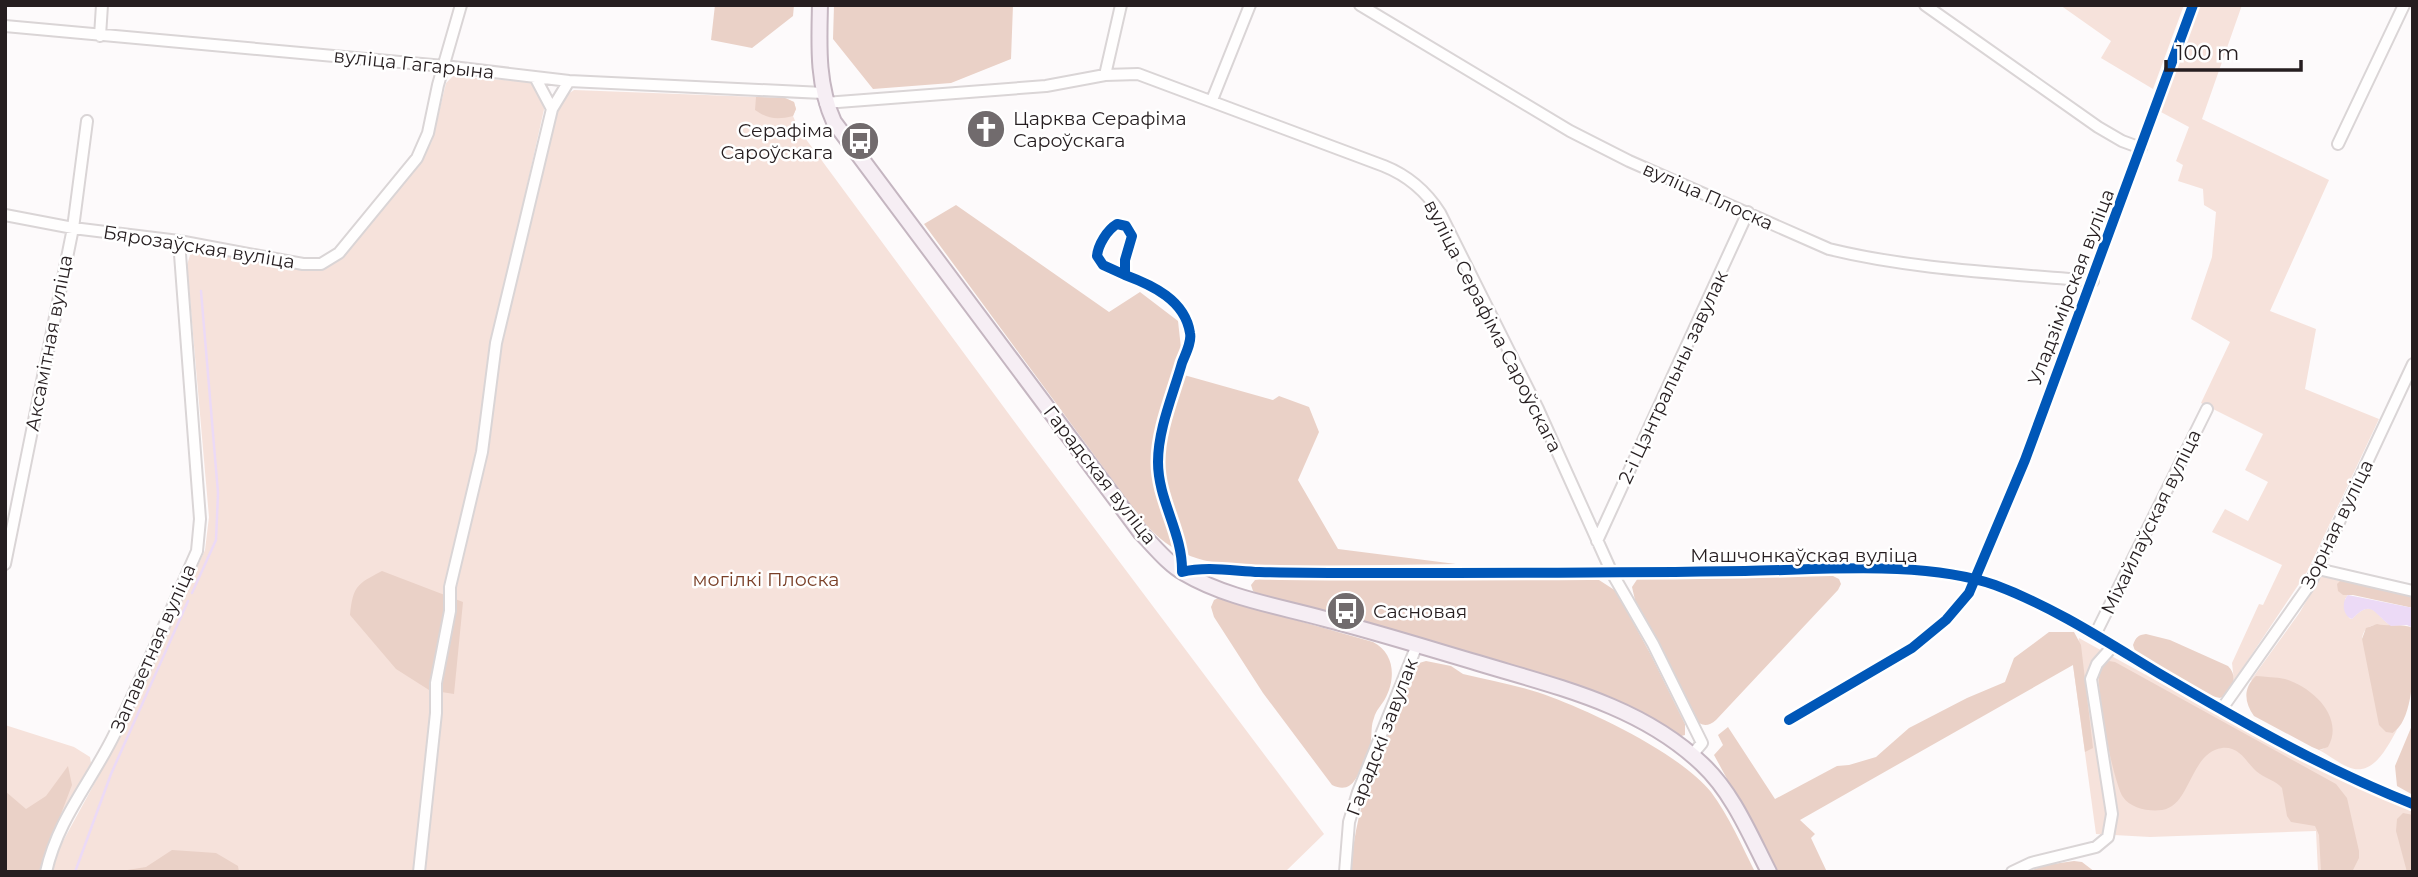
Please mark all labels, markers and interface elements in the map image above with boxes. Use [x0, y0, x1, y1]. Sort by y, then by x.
scale bar [2166, 28, 2301, 72]
text: 100 m [2176, 40, 2239, 65]
street label: вуліца Гагарына [333, 44, 495, 84]
place label: Царква Серафіма Сароўскага [1013, 107, 1187, 152]
church icon: Царква Серафіма Сароўскага [965, 108, 1007, 150]
place label: Серафіма Сароўскага [721, 119, 833, 164]
bus stop icon: Серафіма Сароўскага [839, 120, 881, 162]
street label: вуліца Плоска [1639, 157, 1777, 235]
street label: Уладзімірская вуліца [2023, 186, 2119, 388]
street label: вуліца Серафіма Сароўскага [1419, 196, 1567, 456]
street label: Бярозаўская вуліца [102, 220, 296, 274]
street label: Аксамітная вуліца [21, 253, 77, 433]
street label: 2-і Цэнтральны завулак [1613, 267, 1733, 487]
street label: Гарадская вуліца [1039, 401, 1161, 549]
street label: Міхайлаўская вуліца [2096, 426, 2206, 618]
street label: Зорная вуліца [2296, 456, 2378, 592]
street label: Машчонкаўская вуліца [1690, 544, 1918, 567]
street label: Запаветная вуліца [105, 560, 201, 736]
park label: могілкі Плоска [693, 568, 839, 591]
bus stop icon: Сасновая [1325, 590, 1367, 632]
place label: Сасновая [1373, 600, 1467, 623]
street label: Гарадскі завулак [1341, 655, 1423, 819]

